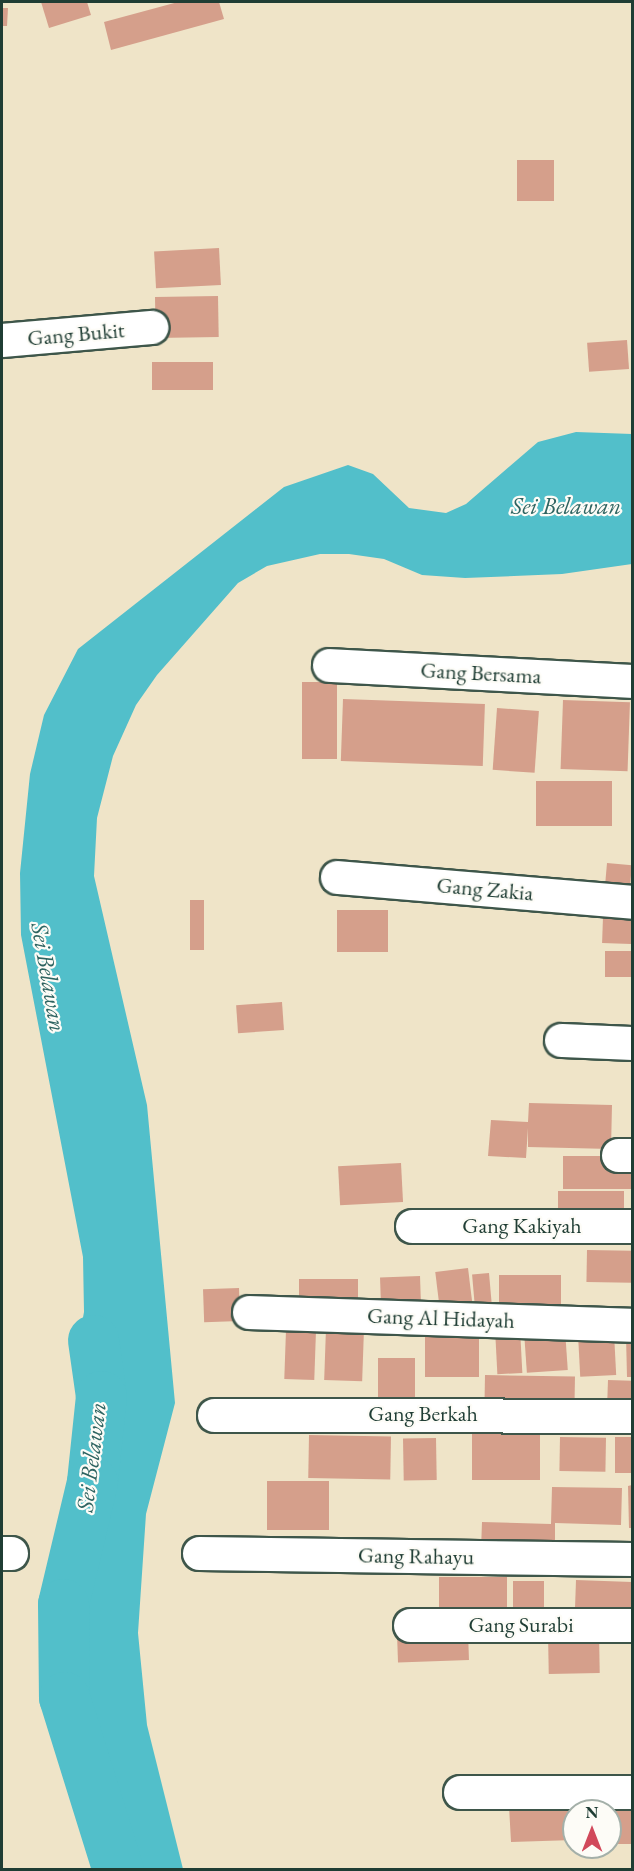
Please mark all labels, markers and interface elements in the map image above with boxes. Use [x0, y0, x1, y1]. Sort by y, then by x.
street label: Gang Bukit [26, 317, 126, 351]
water label: Sei Belawan [511, 492, 621, 520]
street label: Gang Bersama [420, 657, 542, 689]
street label: Gang Zakia [436, 872, 534, 906]
water label: Sei Belawan [25, 920, 73, 1034]
street label: Gang Kakiyah [462, 1213, 582, 1239]
street label: Gang Al Hidayah [367, 1302, 515, 1334]
water label: Sei Belawan [70, 1401, 112, 1513]
street label: Gang Berkah [368, 1401, 478, 1427]
street label: Gang Rahayu [358, 1542, 474, 1570]
street label: Gang Surabi [468, 1612, 574, 1638]
north arrow [562, 1799, 622, 1859]
text: N [586, 1802, 598, 1823]

